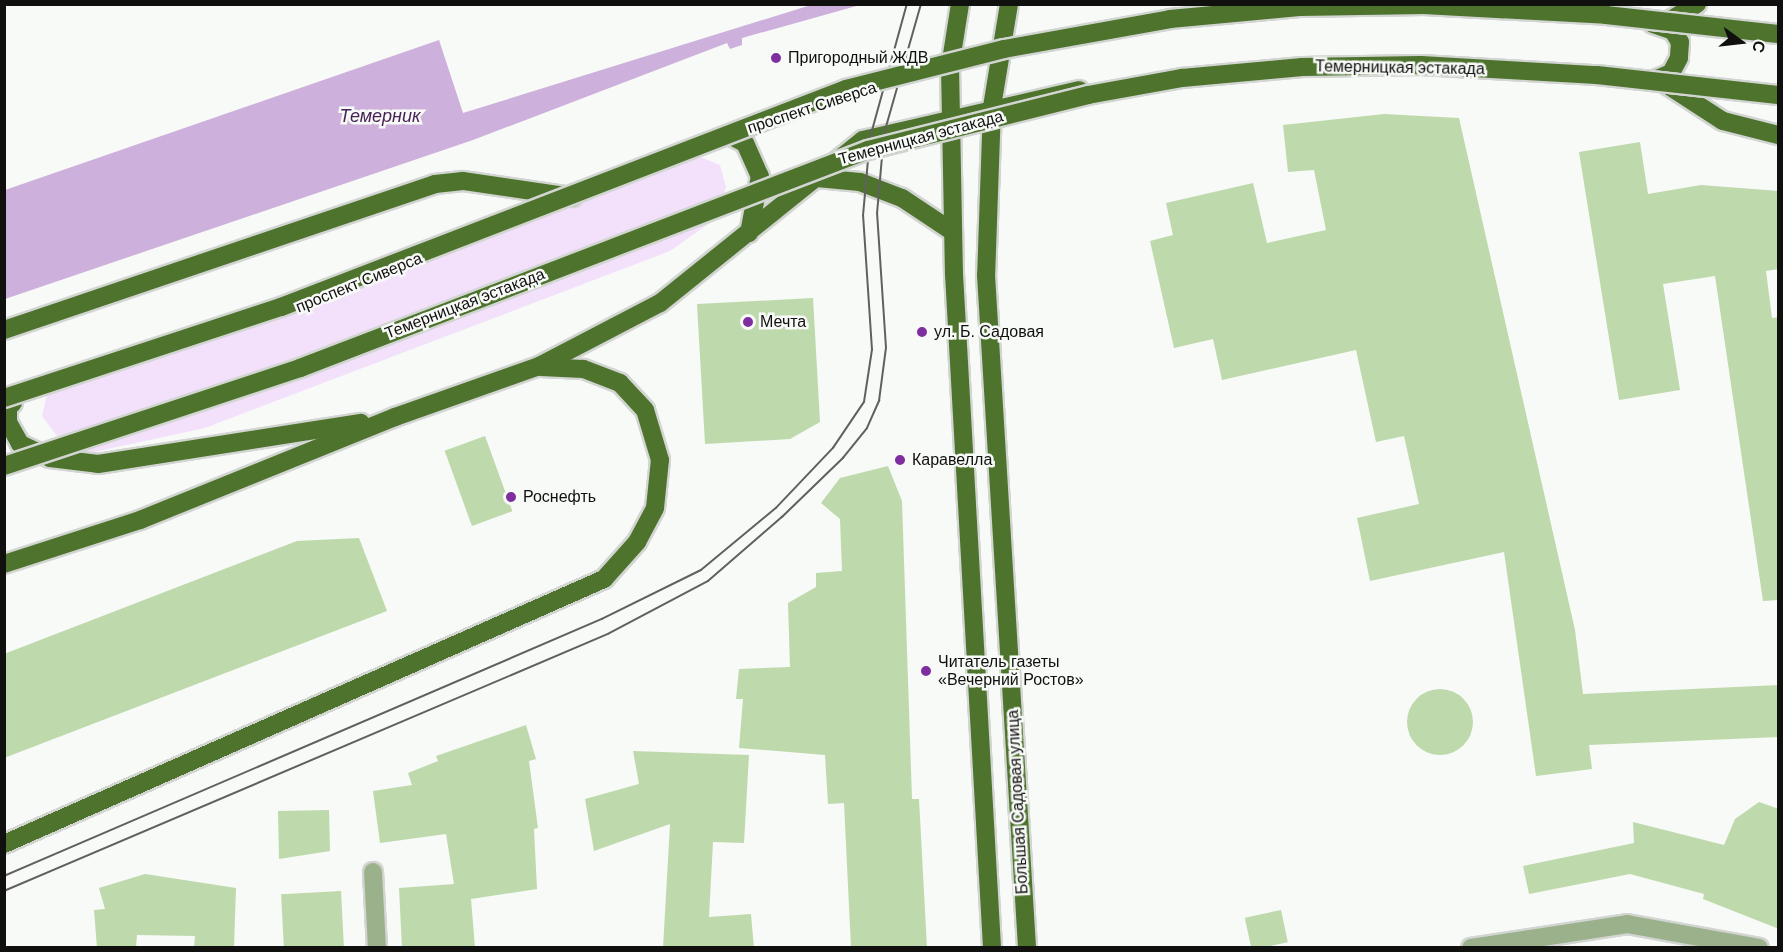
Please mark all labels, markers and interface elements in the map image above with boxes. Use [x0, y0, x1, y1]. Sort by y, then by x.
north arrow [1711, 12, 1771, 72]
text: С [1749, 39, 1769, 55]
place label: Пригородный ЖДВ [788, 48, 928, 68]
marker: Пригородный ЖДВ [769, 51, 783, 65]
street label: Темерницкая эстакада [1315, 57, 1485, 79]
street label: проспект Сиверса [745, 78, 879, 138]
water label: Темерник [340, 105, 420, 127]
street label: Темерницкая эстакада [837, 107, 1005, 169]
street label: проспект Сиверса [293, 249, 425, 317]
street label: Темерницкая эстакада [382, 265, 548, 343]
place label: Мечта [760, 312, 806, 332]
marker: Мечта [741, 315, 755, 329]
place label: ул. Б. Садовая [934, 322, 1044, 342]
marker: ул. Б. Садовая [915, 325, 929, 339]
place label: Каравелла [912, 450, 992, 470]
marker: Каравелла [893, 453, 907, 467]
place label: Роснефть [523, 487, 596, 507]
marker: Роснефть [504, 490, 518, 504]
place label: Читатель газеты «Вечерний Ростов» [938, 652, 1084, 690]
marker: Читатель газеты «Вечерний Ростов» [919, 664, 933, 678]
street label: Большая Садовая улица [1004, 709, 1032, 895]

